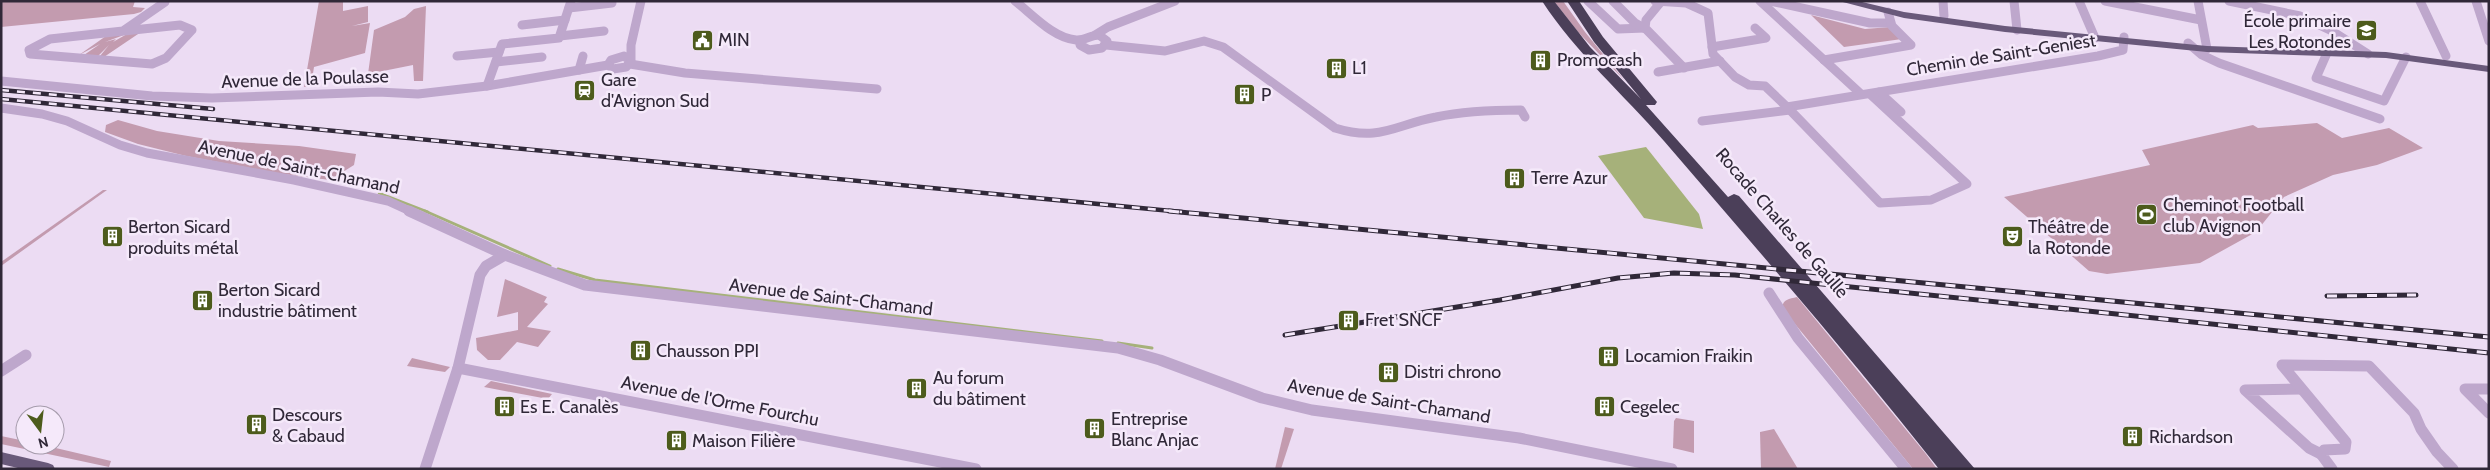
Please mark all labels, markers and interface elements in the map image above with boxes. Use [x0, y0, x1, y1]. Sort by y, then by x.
place label: École primaire Les Rotondes [2244, 10, 2351, 53]
school or university icon: École primaire Les Rotondes [2355, 19, 2379, 43]
public building icon: MIN [690, 28, 714, 52]
place label: MIN [718, 29, 750, 51]
street label: Chemin de Saint-Geniest [1905, 29, 2097, 81]
building icon: Promocash [1529, 48, 1553, 72]
place label: Promocash [1557, 49, 1642, 71]
building icon: L1 [1324, 56, 1348, 80]
place label: L1 [1352, 57, 1367, 79]
street label: Avenue de la Poulasse [221, 65, 389, 93]
place label: Gare d'Avignon Sud [601, 69, 709, 112]
station icon: Gare d'Avignon Sud [573, 78, 597, 102]
building icon: P [1233, 83, 1257, 107]
place label: P [1261, 84, 1271, 106]
street label: Avenue de Saint-Chamand [196, 135, 402, 199]
street label: Rocade Charles de Gaulle [1711, 143, 1853, 303]
building icon: Terre Azur [1503, 166, 1527, 190]
place label: Terre Azur [1531, 167, 1608, 189]
place label: Cheminot Football club Avignon [2163, 194, 2305, 237]
sports icon: Cheminot Football club Avignon [2135, 203, 2159, 227]
place label: Berton Sicard produits métal [128, 216, 239, 259]
place label: Théâtre de la Rotonde [2028, 216, 2110, 259]
building icon: Berton Sicard produits métal [100, 225, 124, 249]
theatre icon: Théâtre de la Rotonde [2000, 225, 2024, 249]
street label: Avenue de Saint-Chamand [728, 274, 934, 320]
place label: Berton Sicard industrie bâtiment [218, 279, 357, 322]
building icon: Berton Sicard industrie bâtiment [190, 288, 214, 312]
building icon: Fret SNCF [1337, 308, 1361, 332]
place label: Fret SNCF [1365, 309, 1443, 331]
building icon: Chausson PPI [628, 339, 652, 363]
place label: Chausson PPI [656, 340, 759, 362]
building icon: Locamion Fraikin [1597, 344, 1621, 368]
place label: Locamion Fraikin [1625, 345, 1753, 367]
building icon: Distri chrono [1376, 360, 1400, 384]
place label: Distri chrono [1404, 361, 1501, 383]
place label: Au forum du bâtiment [933, 367, 1026, 410]
street label: Avenue de l'Orme Fourchu [619, 371, 821, 431]
street label: Avenue de Saint-Chamand [1286, 374, 1492, 428]
building icon: Au forum du bâtiment [905, 376, 929, 400]
building icon: Es E. Canalès [492, 395, 516, 419]
building icon: Cegelec [1592, 395, 1616, 419]
place label: Es E. Canalès [520, 396, 618, 418]
place label: Cegelec [1620, 396, 1680, 418]
place label: Descours & Cabaud [272, 404, 345, 447]
north arrow [15, 405, 65, 455]
place label: Entreprise Blanc Anjac [1111, 408, 1199, 451]
building icon: Descours & Cabaud [244, 413, 268, 437]
building icon: Entreprise Blanc Anjac [1083, 417, 1107, 441]
building icon: Richardson [2121, 425, 2145, 449]
place label: Richardson [2149, 426, 2233, 448]
building icon: Maison Filière [664, 429, 688, 453]
place label: Maison Filière [692, 430, 795, 452]
text: N [36, 433, 50, 453]

